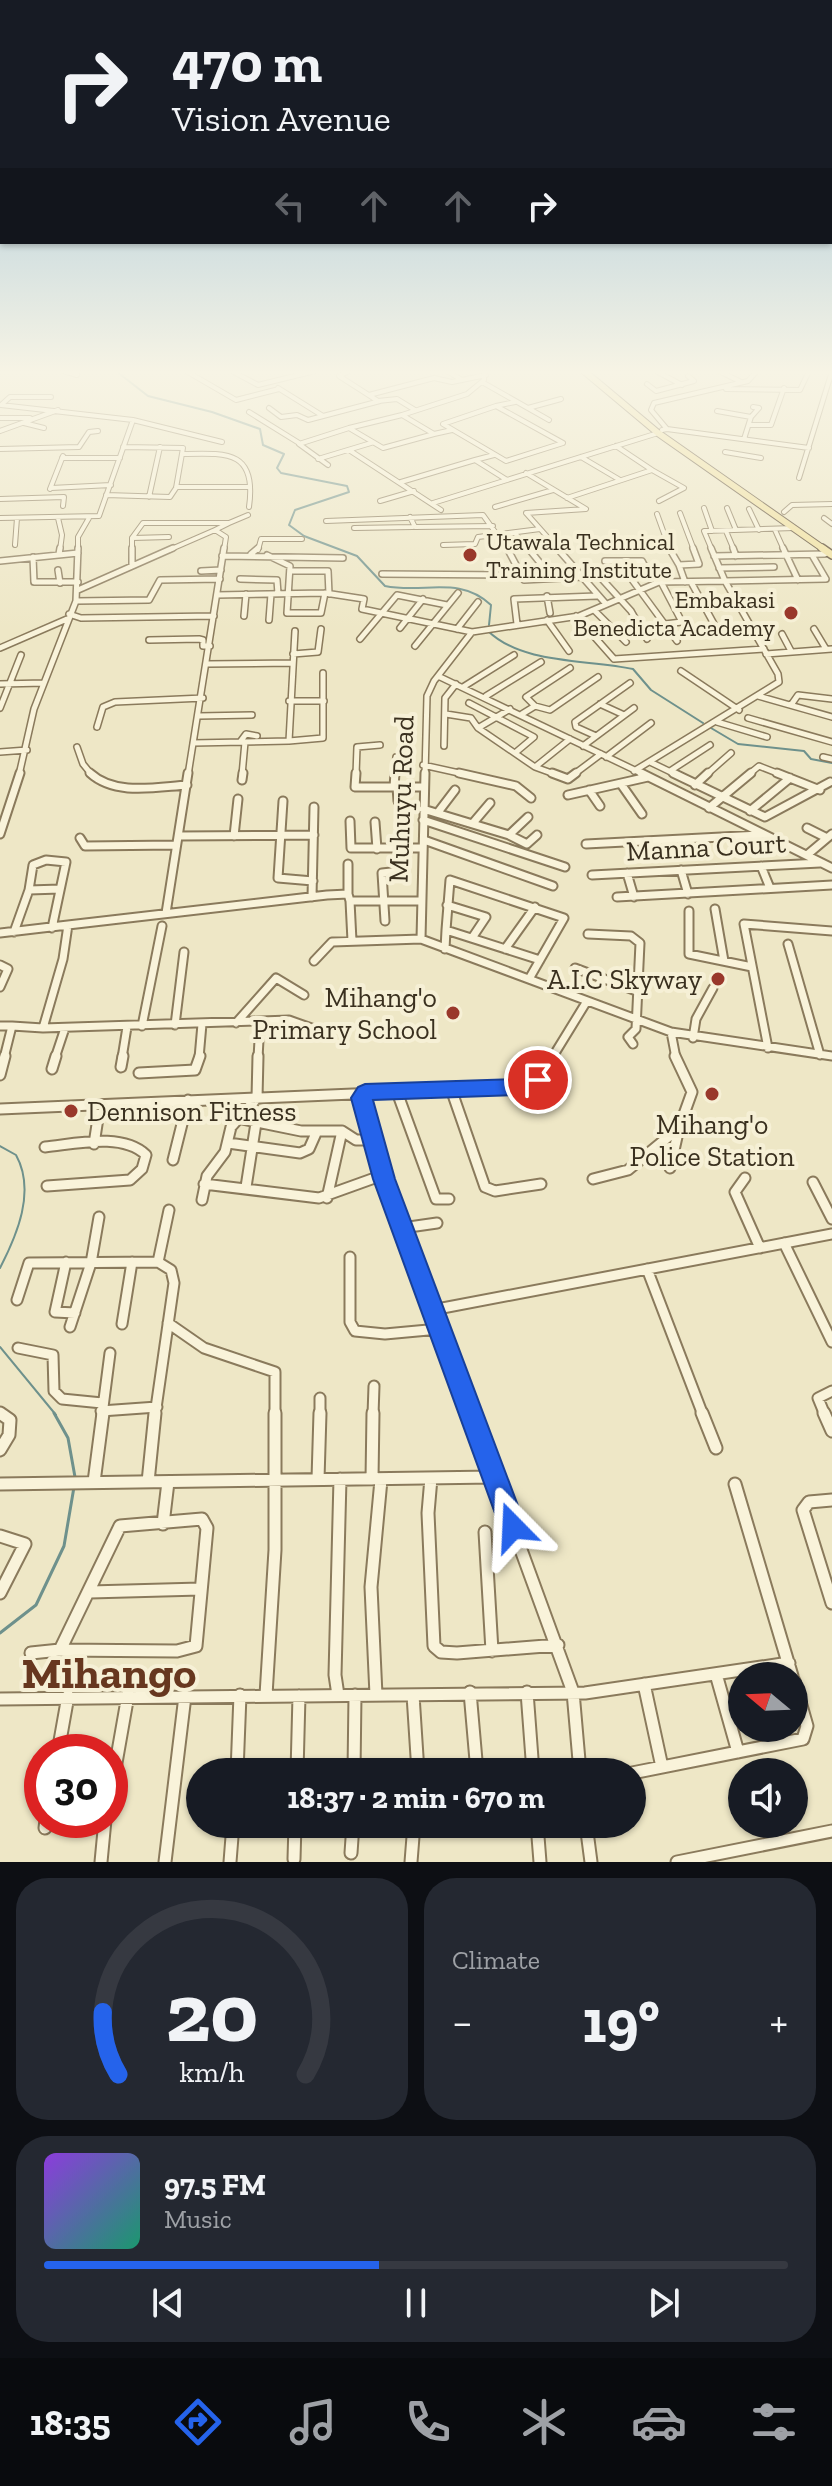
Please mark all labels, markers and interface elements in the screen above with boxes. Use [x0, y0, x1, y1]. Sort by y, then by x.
text: 470 m [172, 29, 322, 96]
icon: right [40, 32, 144, 136]
text: Vision Avenue [172, 97, 391, 140]
icon: left [268, 184, 312, 228]
icon: ahead [352, 184, 396, 228]
icon: ahead [436, 184, 480, 228]
icon: right [520, 184, 564, 228]
place label: Utawala Technical Training Institute [486, 527, 675, 584]
marker: Utawala Technical Training Institute [461, 546, 479, 564]
place label: Embakasi Benedicta Academy [573, 585, 776, 642]
marker: Embakasi Benedicta Academy [782, 604, 800, 622]
street label: Muhuyu Road [382, 715, 420, 883]
street label: Manna Court [625, 826, 787, 868]
place label: A.I.C Skyway [547, 963, 703, 996]
marker: A.I.C Skyway [709, 970, 727, 988]
place label: Mihang'o Primary School [252, 981, 437, 1046]
marker: Mihang'o Primary School [444, 1004, 462, 1022]
pin [504, 1046, 572, 1114]
icon: arrive [516, 1058, 560, 1102]
marker: Mihang'o Police Station [703, 1085, 721, 1103]
place label: Dennison Fitness [87, 1095, 296, 1128]
marker: Dennison Fitness [62, 1102, 80, 1120]
place label: Mihang'o Police Station [629, 1108, 795, 1173]
position arrow [471, 1485, 555, 1569]
district label: Mihango [22, 1646, 196, 1699]
north arrow [728, 1662, 808, 1742]
map controls [728, 1662, 808, 1838]
speed limit sign: 30 [24, 1734, 128, 1838]
button: sound [728, 1758, 808, 1838]
text: 18:37 · 2 min · 670 m [287, 1780, 545, 1816]
text: Climate [452, 1944, 540, 1976]
text: 20 [166, 1962, 258, 2062]
text: 19° [582, 1985, 660, 2057]
text: − [452, 1995, 473, 2048]
text: + [769, 1995, 788, 2048]
text: km/h [179, 2055, 245, 2089]
text: 97.5 FM [164, 2167, 266, 2203]
text: Music [164, 2203, 232, 2235]
icon: previous [146, 2281, 190, 2325]
icon: pause [394, 2281, 438, 2325]
icon: next [642, 2281, 686, 2325]
icon: directions [170, 2394, 226, 2450]
icon: music [285, 2394, 341, 2450]
icon: phone [400, 2394, 456, 2450]
icon: climate [516, 2394, 572, 2450]
icon: car [631, 2394, 687, 2450]
icon: filters [746, 2394, 802, 2450]
text: 18:35 [30, 2401, 111, 2444]

